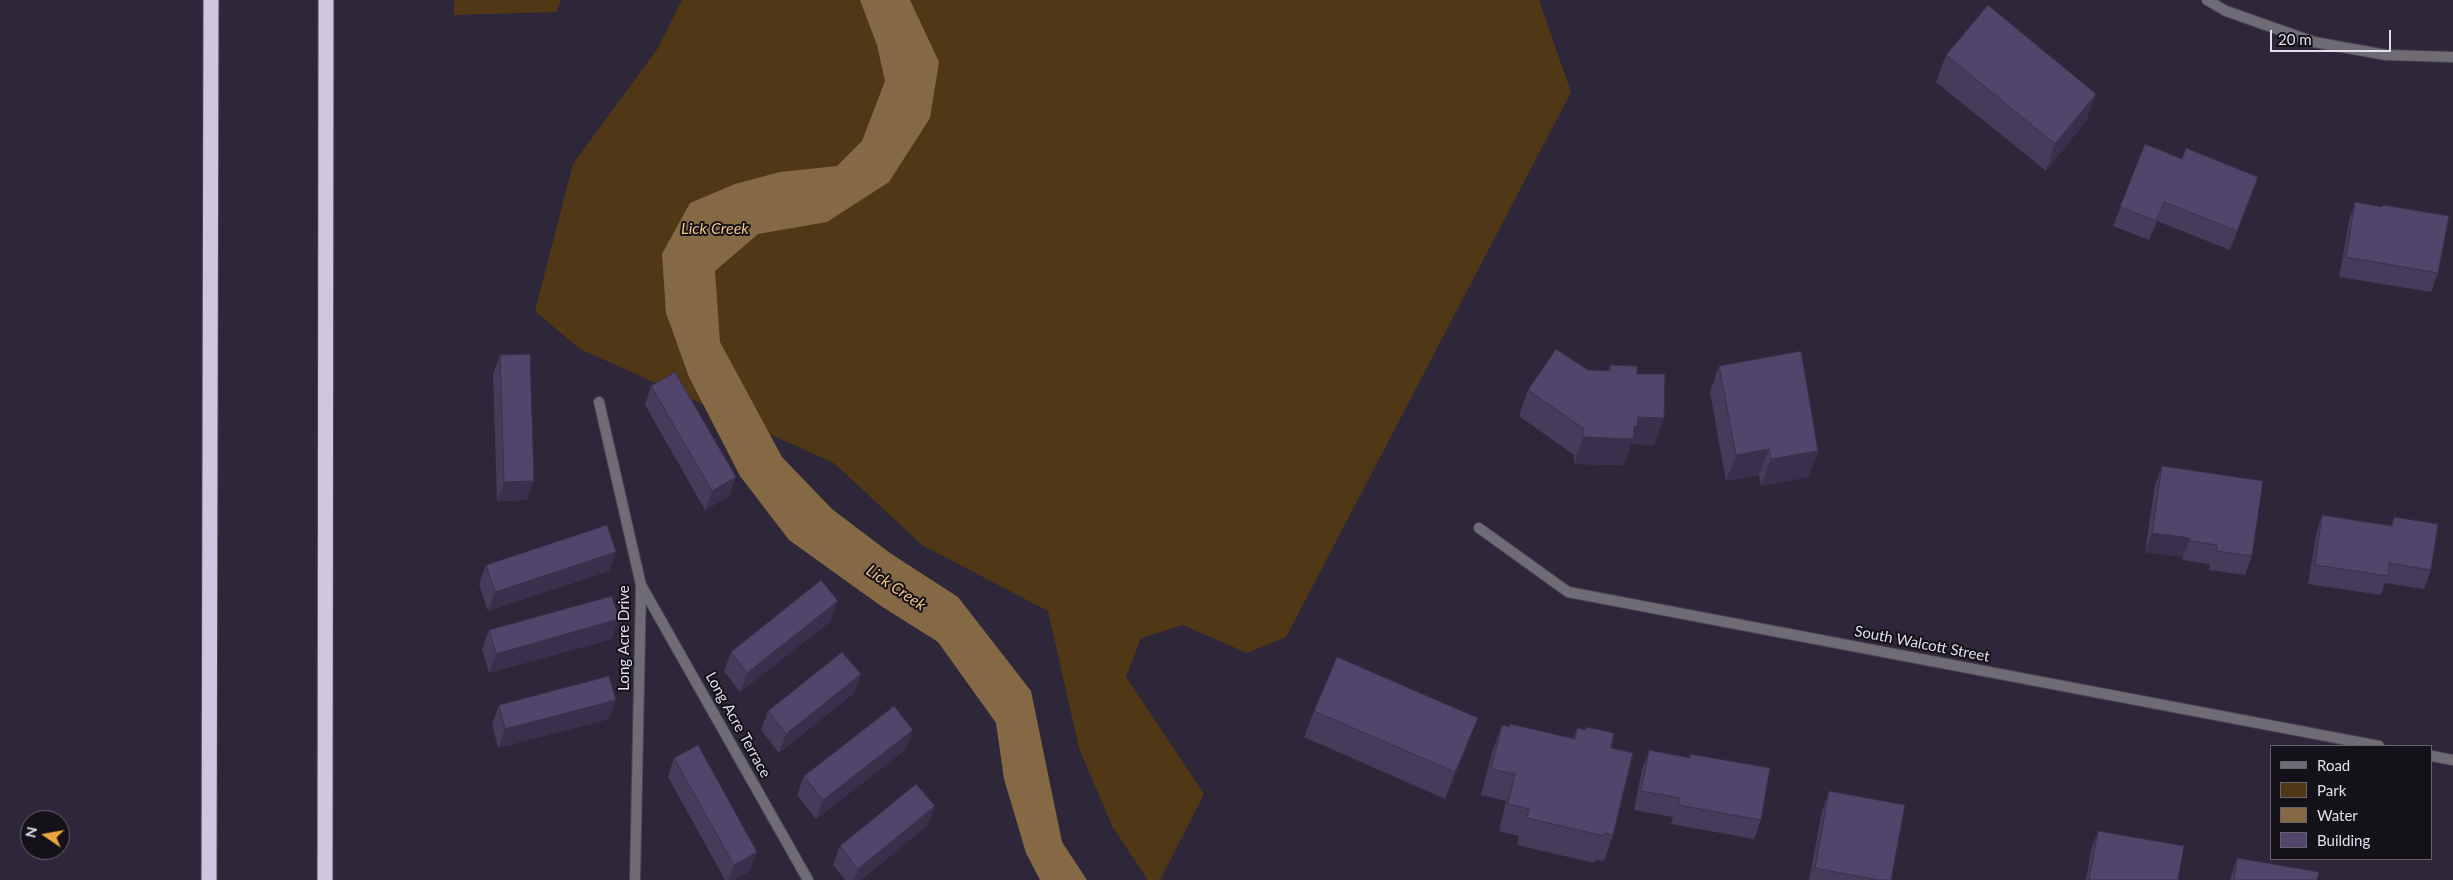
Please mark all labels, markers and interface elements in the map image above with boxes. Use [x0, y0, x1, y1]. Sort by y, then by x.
scale bar [2273, 20, 2394, 52]
text: 20 m [2278, 30, 2312, 48]
water label: Lick Creek [681, 219, 749, 239]
water label: Lick Creek [863, 561, 929, 615]
street label: Long Acre Drive [615, 585, 633, 691]
street label: South Walcott Street [1853, 622, 1991, 666]
street label: Long Acre Terrace [702, 669, 774, 781]
legend [2270, 745, 2433, 860]
text: Road [2317, 756, 2350, 774]
text: Park [2317, 781, 2346, 799]
text: Water [2317, 806, 2358, 824]
north arrow [20, 810, 70, 860]
text: N [21, 825, 40, 839]
text: Building [2317, 831, 2370, 849]

